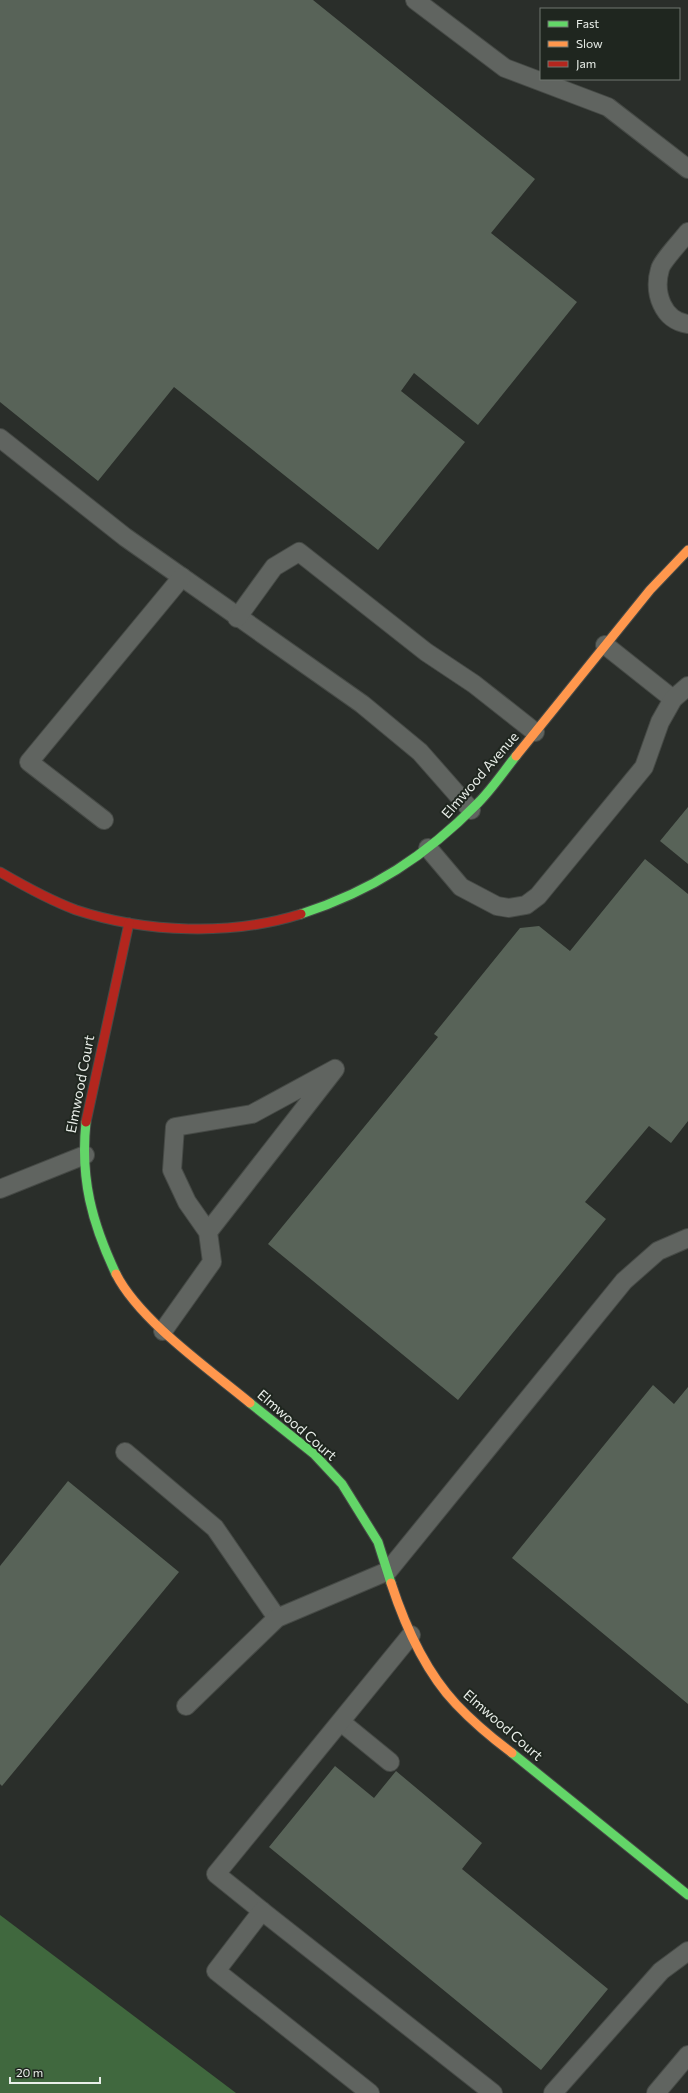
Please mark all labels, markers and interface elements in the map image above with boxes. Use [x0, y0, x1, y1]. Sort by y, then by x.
legend [540, 8, 680, 80]
text: Fast [576, 16, 599, 30]
text: Slow [576, 36, 603, 50]
text: Jam [576, 56, 596, 71]
street label: Elmwood Avenue [437, 728, 522, 821]
street label: Elmwood Court [62, 1033, 97, 1134]
street label: Elmwood Court [254, 1386, 341, 1464]
street label: Elmwood Court [460, 1686, 547, 1764]
scale bar [10, 2059, 100, 2085]
text: 20 m [16, 2065, 43, 2079]

